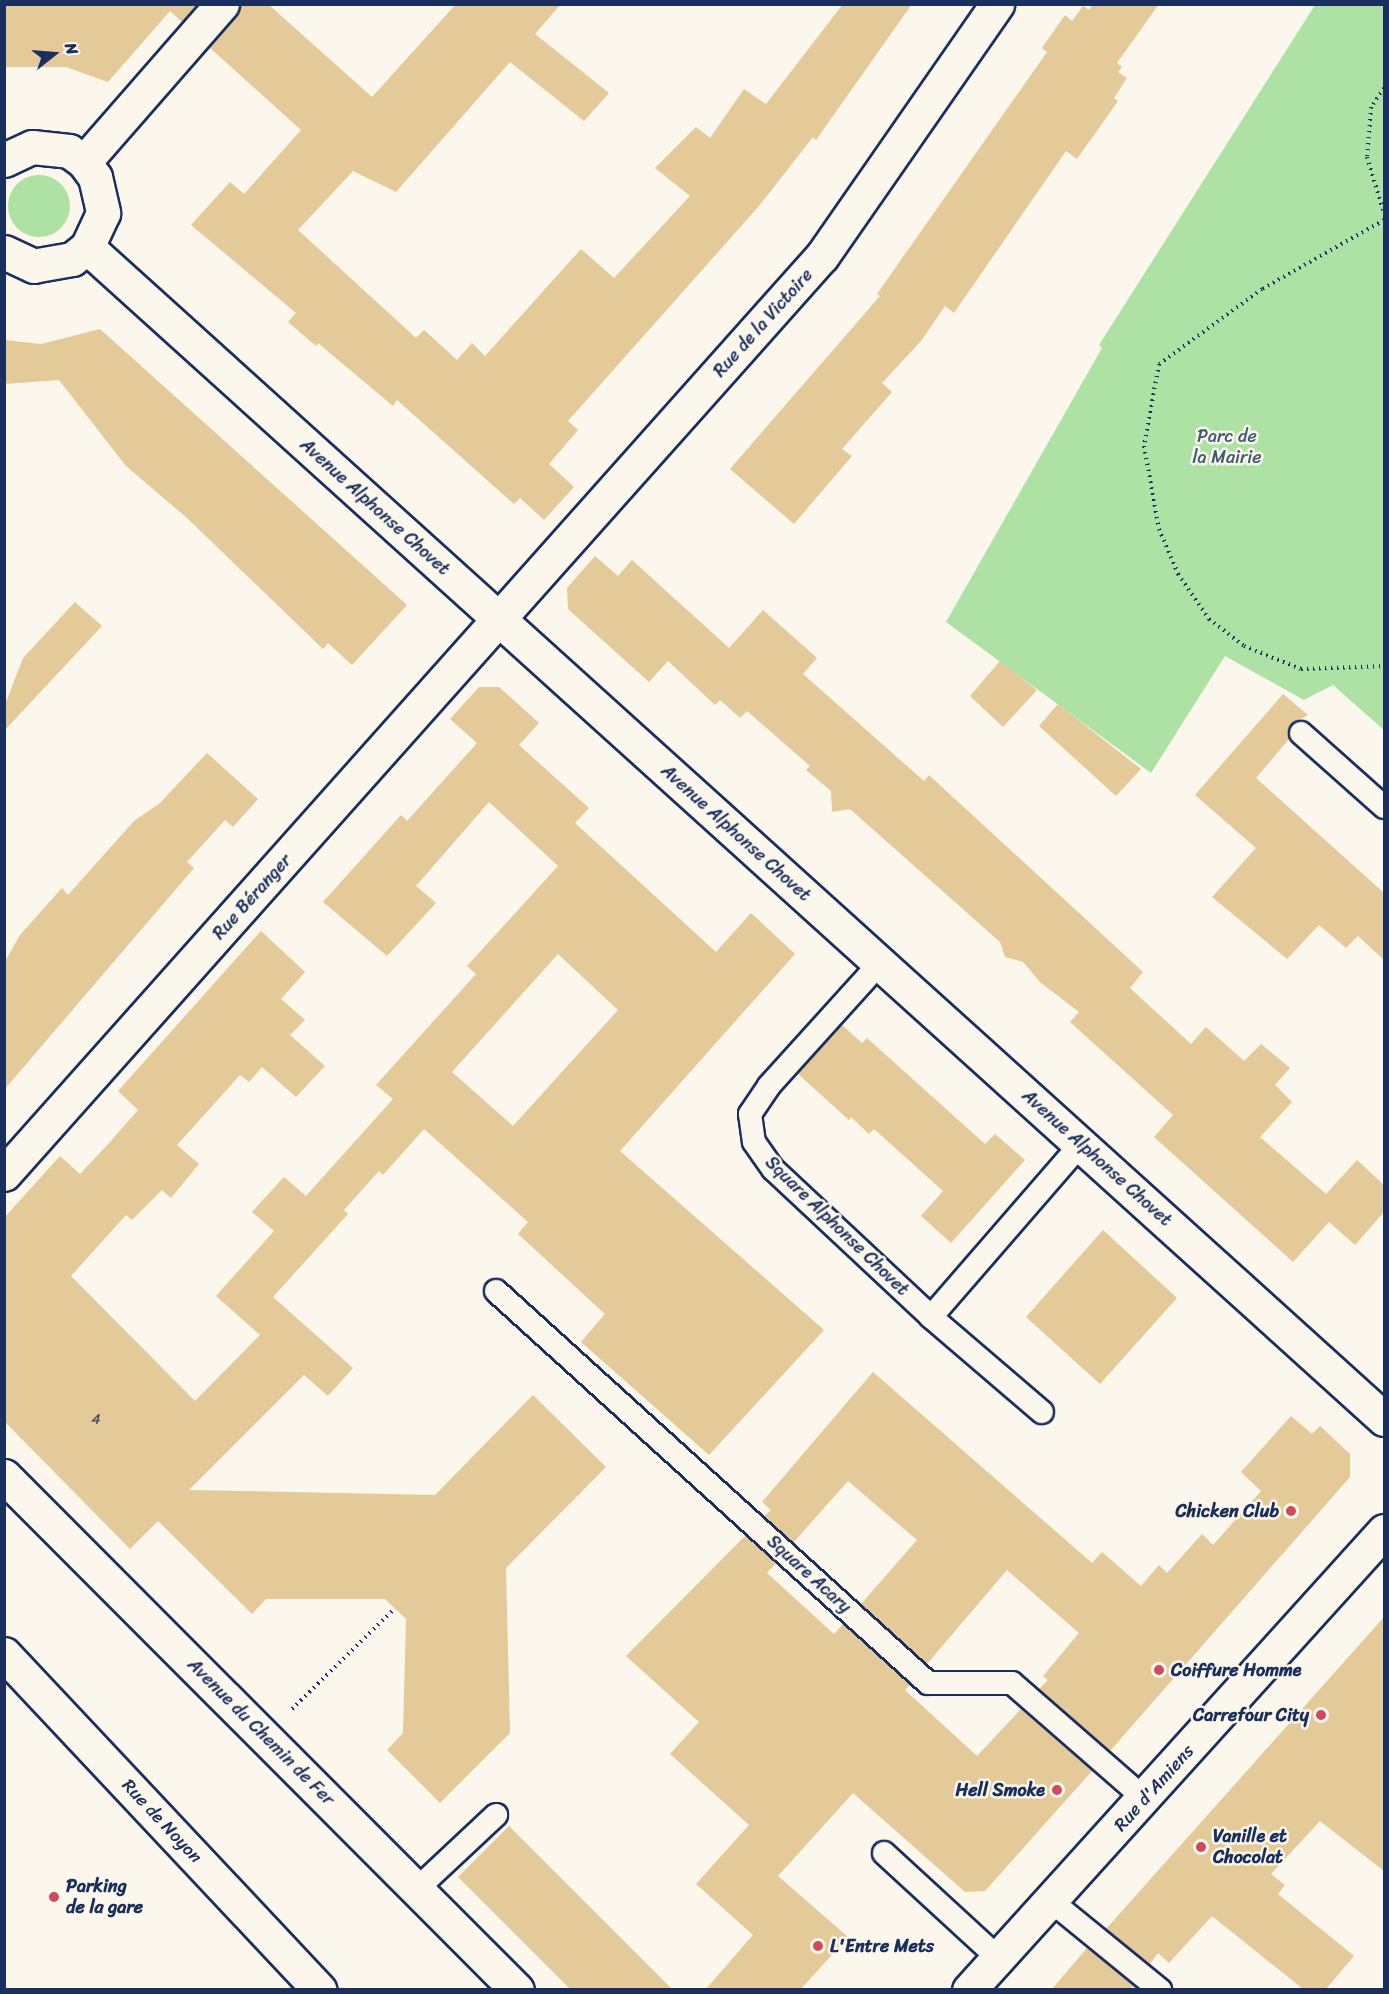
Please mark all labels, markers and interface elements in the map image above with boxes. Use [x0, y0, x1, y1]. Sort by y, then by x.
north arrow [24, 24, 84, 84]
text: N [56, 39, 87, 58]
street label: Rue de la Victoire [708, 264, 818, 382]
park label: Parc de la Mairie [1192, 426, 1262, 468]
street label: Avenue Alphonse Chovet [296, 434, 454, 580]
street label: Avenue Alphonse Chovet [657, 760, 815, 906]
street label: Rue Béranger [208, 850, 296, 944]
street label: Avenue Alphonse Chovet [1018, 1085, 1176, 1231]
street label: Square Alphonse Chovet [761, 1152, 913, 1300]
house number: 4 [91, 1411, 101, 1429]
place label: Chicken Club [1176, 1500, 1279, 1522]
marker: Chicken Club [1284, 1504, 1298, 1518]
street label: Square Acary [762, 1531, 856, 1617]
street label: Avenue du Chemin de Fer [183, 1654, 339, 1810]
place label: Coiffure Homme [1171, 1659, 1302, 1681]
marker: Coiffure Homme [1152, 1663, 1166, 1677]
place label: Carrefour City [1193, 1704, 1309, 1726]
marker: Carrefour City [1314, 1708, 1328, 1722]
street label: Rue d'Amiens [1110, 1740, 1198, 1836]
street label: Rue de Noyon [117, 1774, 207, 1868]
place label: Hell Smoke [955, 1779, 1045, 1801]
marker: Hell Smoke [1050, 1783, 1064, 1797]
place label: Vanille et Chocolat [1213, 1826, 1287, 1868]
marker: Vanille et Chocolat [1194, 1840, 1208, 1854]
place label: Parking de la gare [66, 1876, 143, 1918]
marker: Parking de la gare [47, 1890, 61, 1904]
place label: L'Entre Mets [830, 1935, 934, 1957]
marker: L'Entre Mets [811, 1939, 825, 1953]

